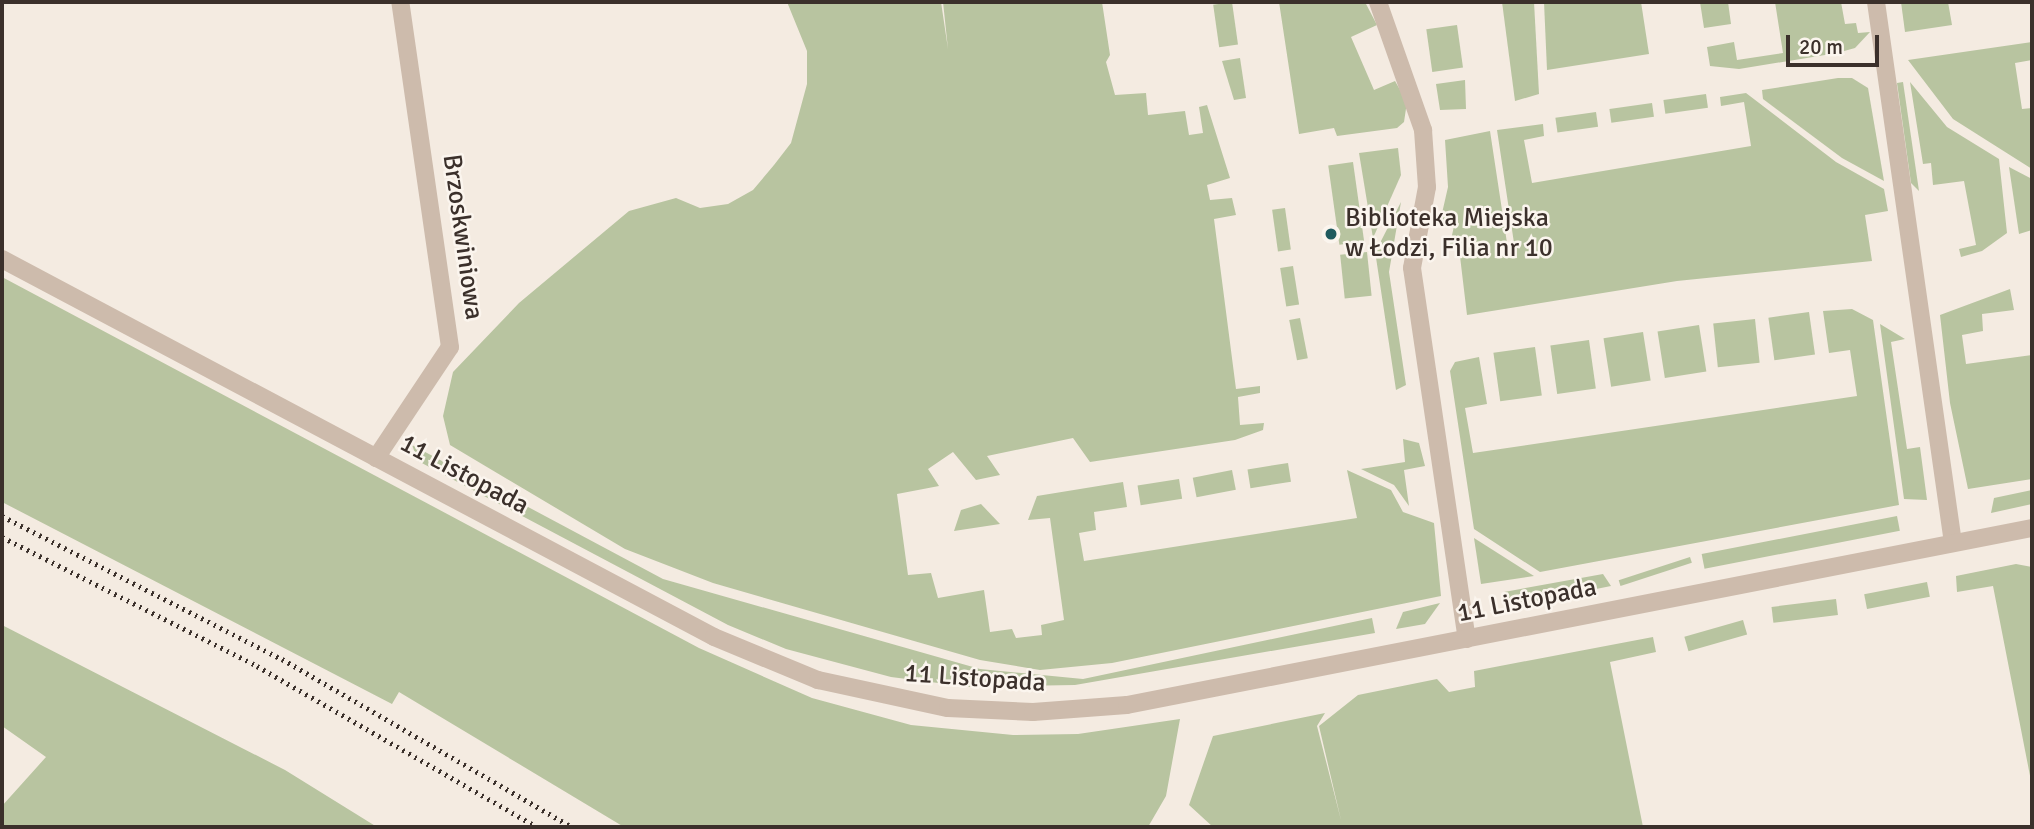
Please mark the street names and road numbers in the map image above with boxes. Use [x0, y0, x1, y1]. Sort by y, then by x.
street label: Brzoskwiniowa [435, 152, 489, 322]
street label: 11 Listopada [394, 428, 534, 522]
street label: 11 Listopada [1455, 572, 1599, 630]
street label: 11 Listopada [903, 659, 1047, 699]

